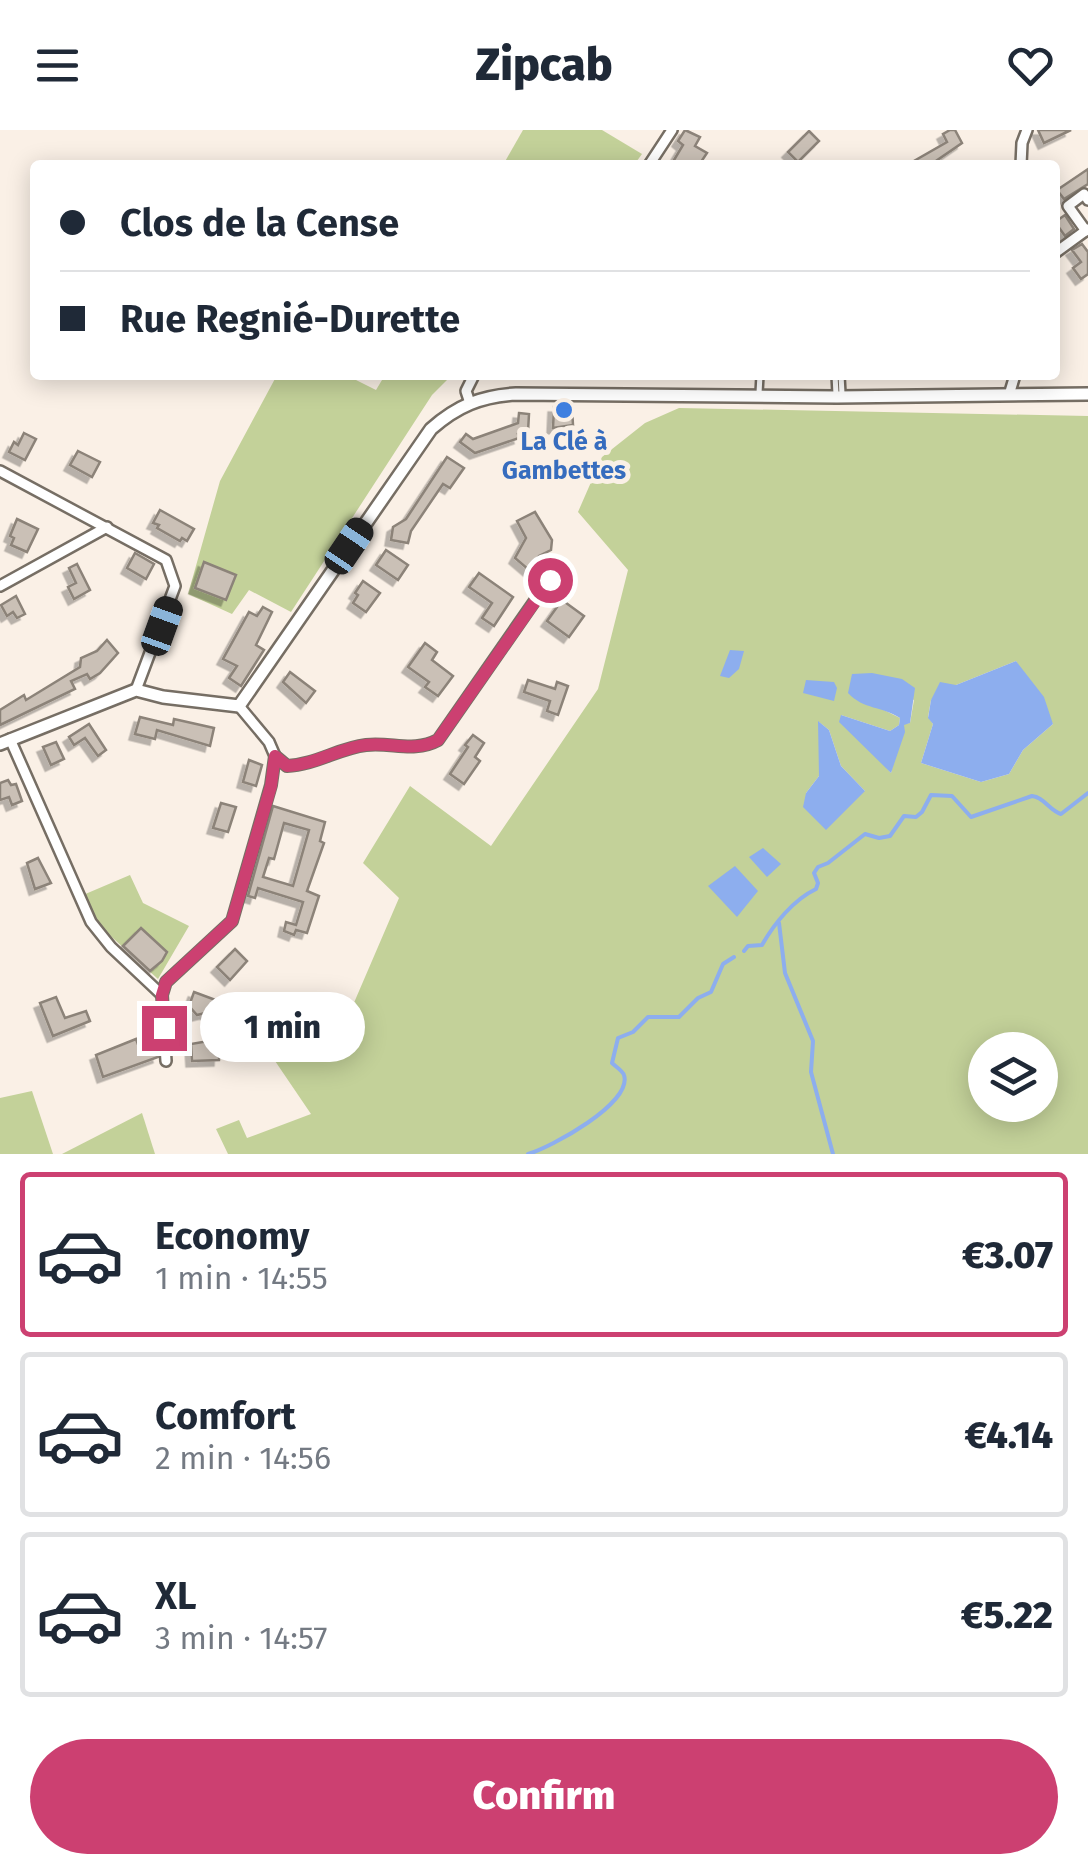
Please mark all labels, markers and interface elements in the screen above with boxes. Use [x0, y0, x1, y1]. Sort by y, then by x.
icon: menu [30, 38, 85, 93]
text: Zipcab [475, 38, 613, 92]
icon: heart [1003, 38, 1058, 93]
text: Clos de la Cense [120, 200, 399, 246]
text: Rue Regnié-Durette [120, 296, 460, 342]
marker: La Clé à Gambettes [553, 399, 575, 421]
place label: La Clé à Gambettes [502, 427, 626, 486]
car [320, 513, 378, 579]
route start [528, 558, 573, 603]
car [138, 593, 186, 659]
callout: 1 min [199, 993, 364, 1063]
route end [142, 1006, 187, 1051]
text: 1 min [244, 1008, 321, 1046]
map controls [968, 1032, 1058, 1122]
button: layers [968, 1032, 1058, 1122]
icon: car [35, 1210, 125, 1300]
text: Economy [155, 1213, 310, 1259]
text: €3.07 [962, 1232, 1053, 1278]
text: 1 min · 14:55 [155, 1259, 328, 1297]
icon: car [35, 1390, 125, 1480]
text: Comfort [155, 1393, 296, 1439]
text: €4.14 [965, 1412, 1053, 1458]
text: 2 min · 14:56 [155, 1439, 331, 1477]
icon: car [35, 1570, 125, 1660]
text: XL [155, 1573, 197, 1619]
text: €5.22 [961, 1592, 1053, 1638]
text: 3 min · 14:57 [155, 1619, 327, 1657]
button: Confirm [30, 1739, 1058, 1854]

